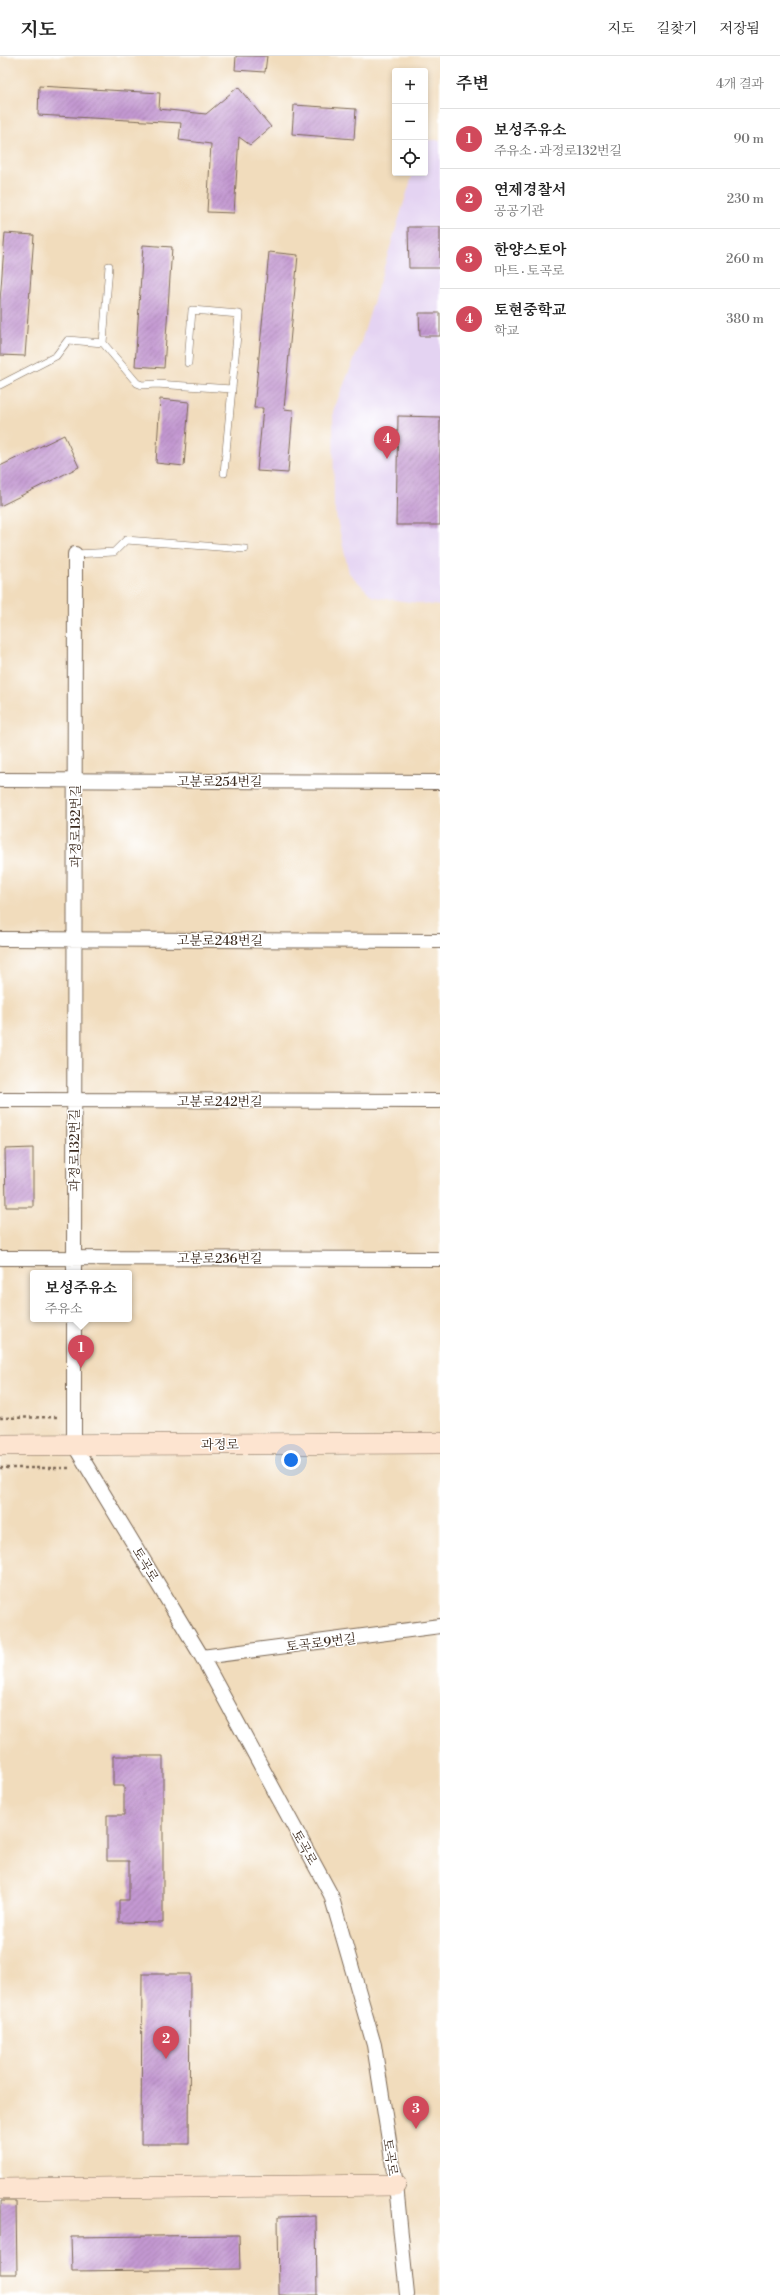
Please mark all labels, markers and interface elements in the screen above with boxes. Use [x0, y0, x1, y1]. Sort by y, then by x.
text: 지도 [20, 18, 57, 42]
text: 지도 [608, 20, 635, 38]
text: 길찾기 [657, 20, 697, 38]
text: 저장됨 [719, 20, 760, 38]
map controls [392, 68, 428, 176]
button: + [392, 68, 428, 104]
text: 주변 [456, 73, 489, 95]
text: 4개 결과 [716, 76, 764, 92]
button: − [392, 104, 428, 140]
text: 보성주유소 [494, 121, 566, 140]
text: 1 [466, 131, 472, 147]
text: 90 m [733, 131, 764, 147]
button: locate [392, 140, 428, 176]
text: 주유소 · 과정로132번길 [494, 143, 622, 159]
text: 연제경찰서 [494, 181, 566, 200]
text: 2 [465, 191, 473, 207]
text: 230 m [727, 191, 764, 207]
text: 공공기관 [494, 203, 544, 219]
text: 한양스토아 [494, 241, 566, 260]
text: 3 [465, 251, 473, 267]
text: 260 m [726, 251, 764, 267]
text: 마트 · 토곡로 [494, 263, 564, 279]
text: 토현중학교 [494, 301, 566, 320]
text: 4 [465, 311, 473, 327]
text: 380 m [726, 311, 764, 327]
text: 학교 [494, 323, 519, 339]
pin: 4 [374, 426, 400, 459]
street label: 고분로254번길 [177, 774, 263, 790]
street label: 과정로132번길 [68, 785, 84, 867]
street label: 고분로248번길 [177, 933, 263, 949]
street label: 고분로242번길 [177, 1094, 263, 1110]
street label: 과정로132번길 [67, 1109, 83, 1191]
street label: 고분로236번길 [177, 1251, 263, 1267]
popup [30, 1270, 132, 1322]
text: 보성주유소 [45, 1279, 117, 1298]
text: 주유소 [45, 1301, 82, 1317]
pin: 1 [68, 1335, 94, 1368]
street label: 과정로 [201, 1437, 239, 1453]
your location [281, 1450, 301, 1470]
street label: 토곡로 [129, 1544, 162, 1585]
street label: 토곡로9번길 [285, 1631, 357, 1655]
street label: 토곡로 [288, 1827, 320, 1868]
pin: 2 [153, 2026, 179, 2059]
pin: 3 [403, 2096, 429, 2129]
street label: 토곡로 [379, 2137, 401, 2177]

